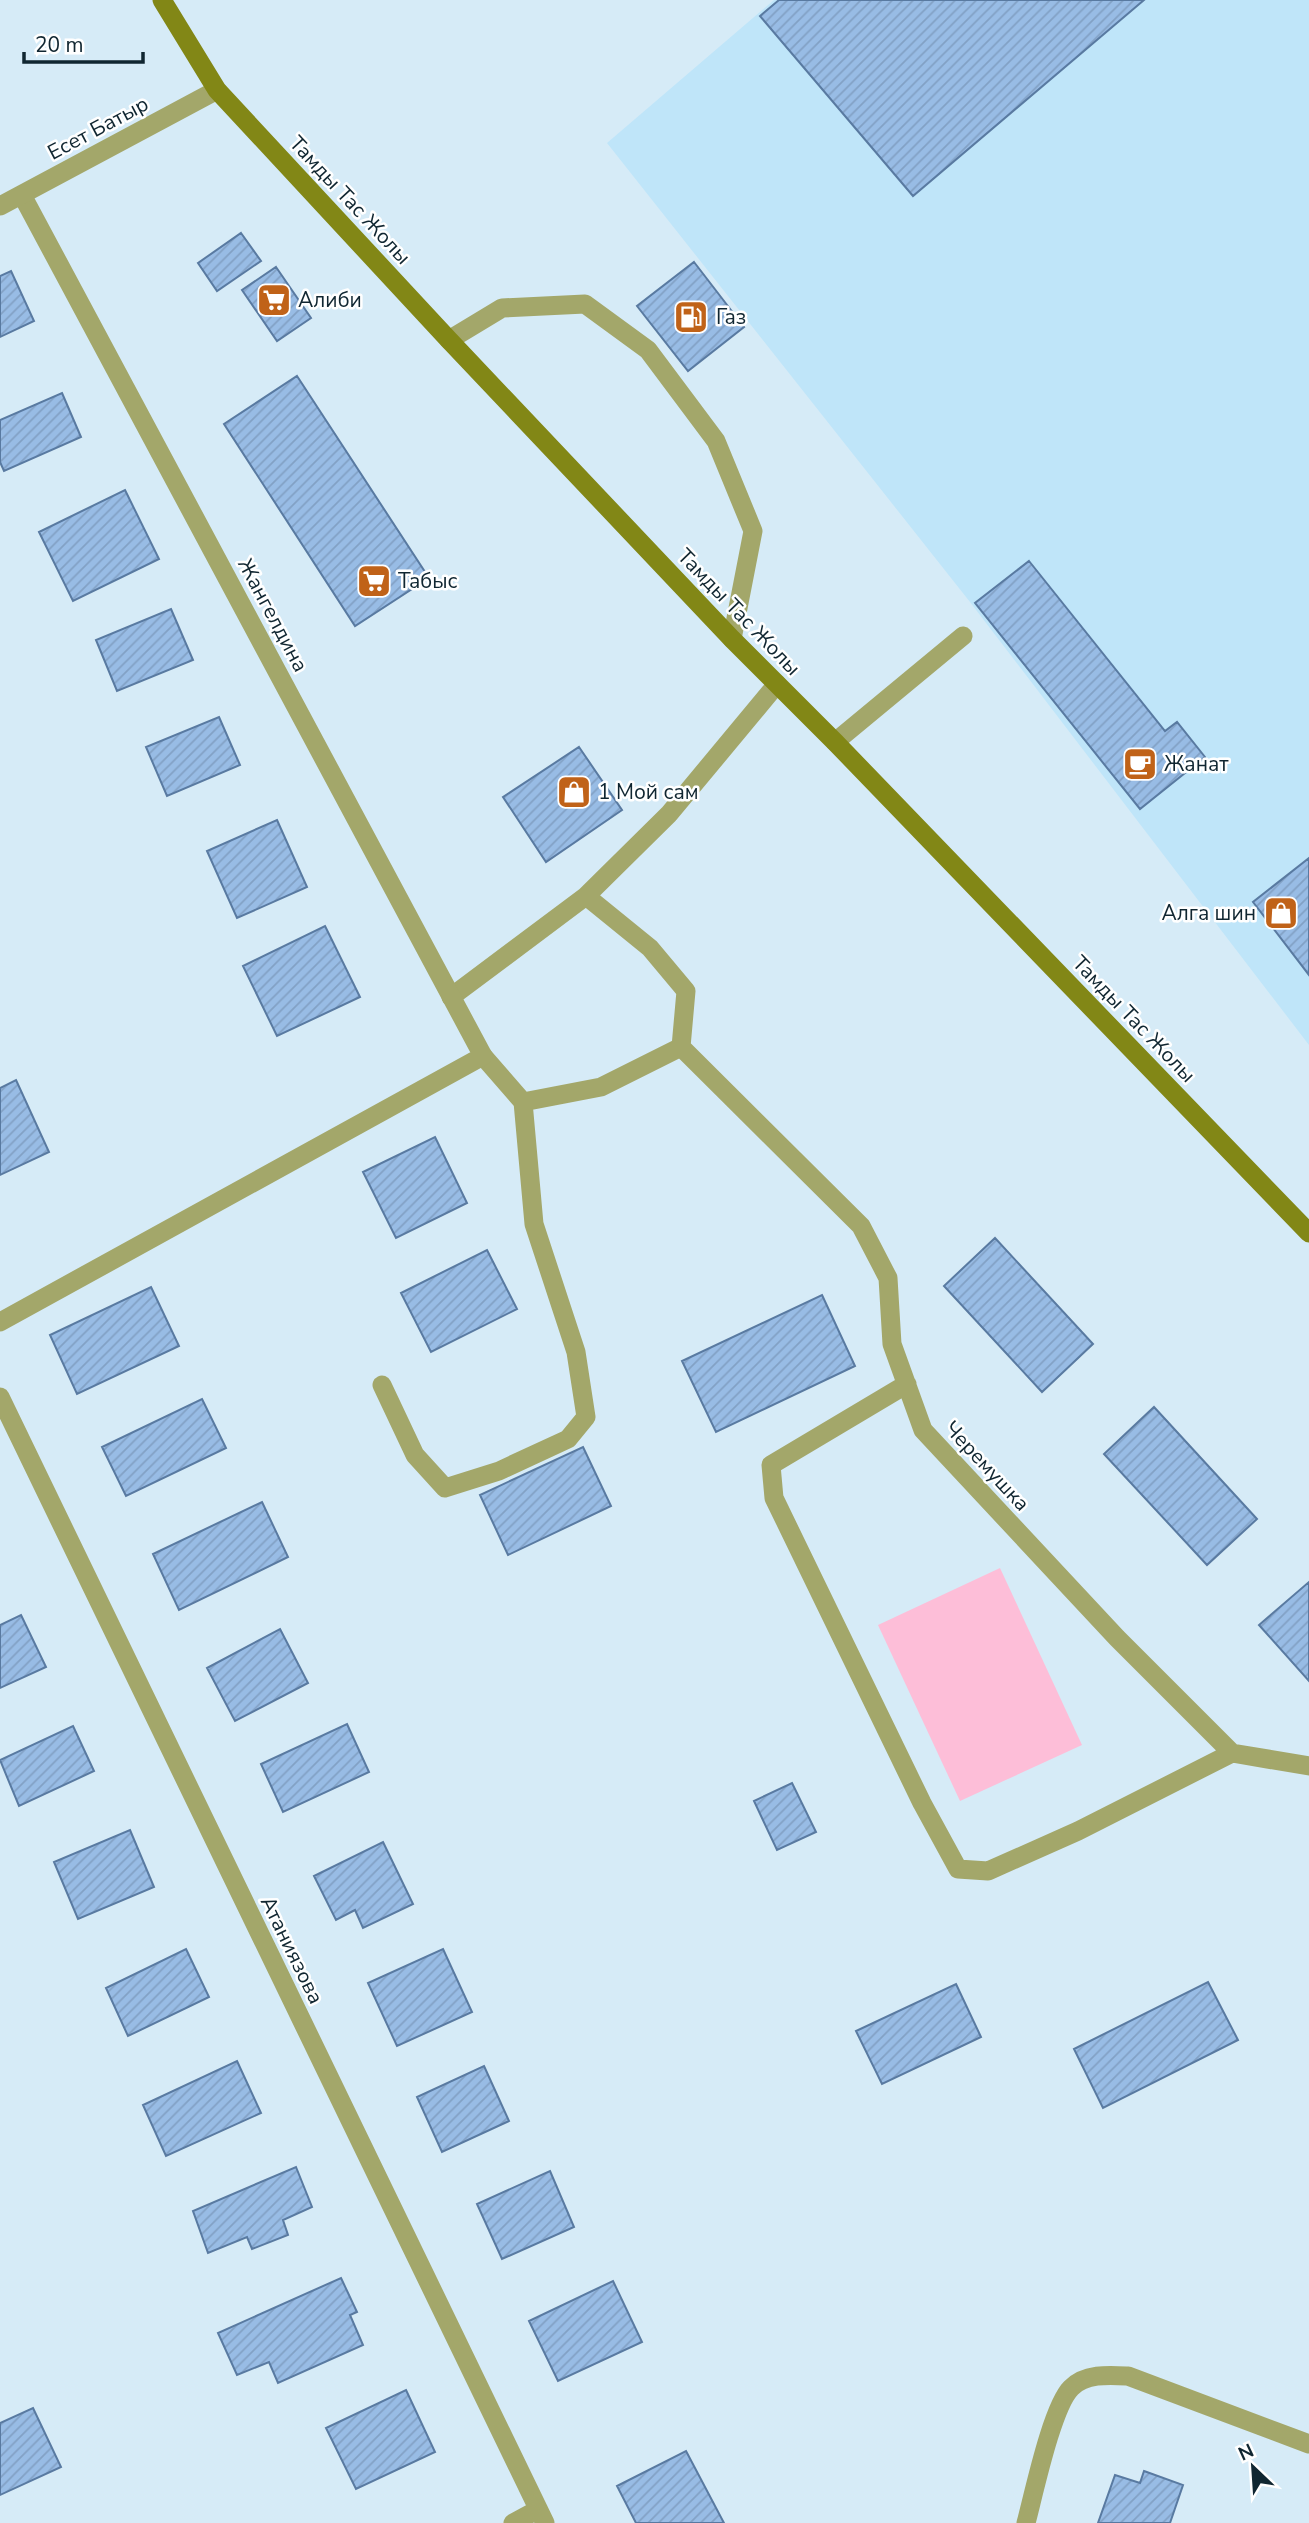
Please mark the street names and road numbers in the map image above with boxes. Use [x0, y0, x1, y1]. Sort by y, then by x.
street label: Есет Батыр [43, 90, 153, 166]
street label: Тамды Тас Жолы [283, 130, 417, 270]
street label: Тамды Тас Жолы [671, 542, 807, 682]
street label: Жангелдина [231, 553, 315, 677]
street label: Тамды Тас Жолы [1066, 949, 1202, 1089]
street label: Черемушка [938, 1415, 1036, 1517]
street label: Атаниязова [254, 1892, 330, 2008]

